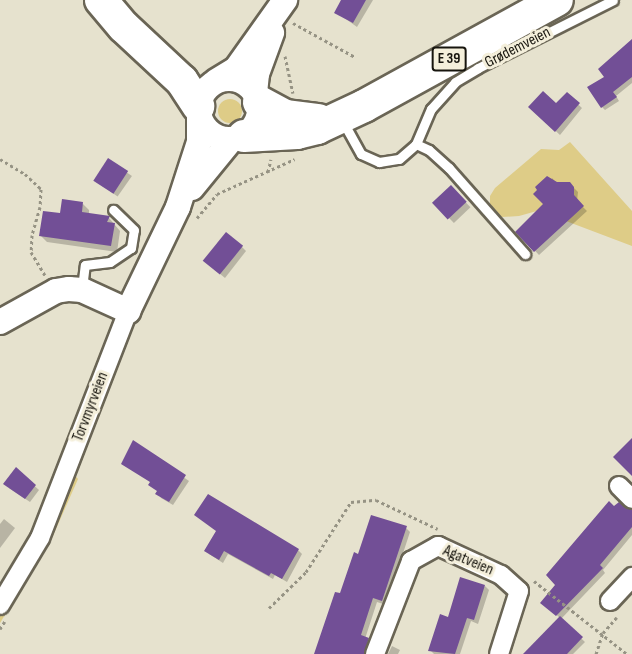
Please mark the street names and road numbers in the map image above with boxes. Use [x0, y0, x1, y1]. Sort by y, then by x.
street label: Grødemveien [482, 23, 554, 73]
road number: E 39 [431, 47, 467, 71]
street label: Torvmyrveien [69, 370, 113, 444]
street label: Agatveien [440, 542, 496, 580]

